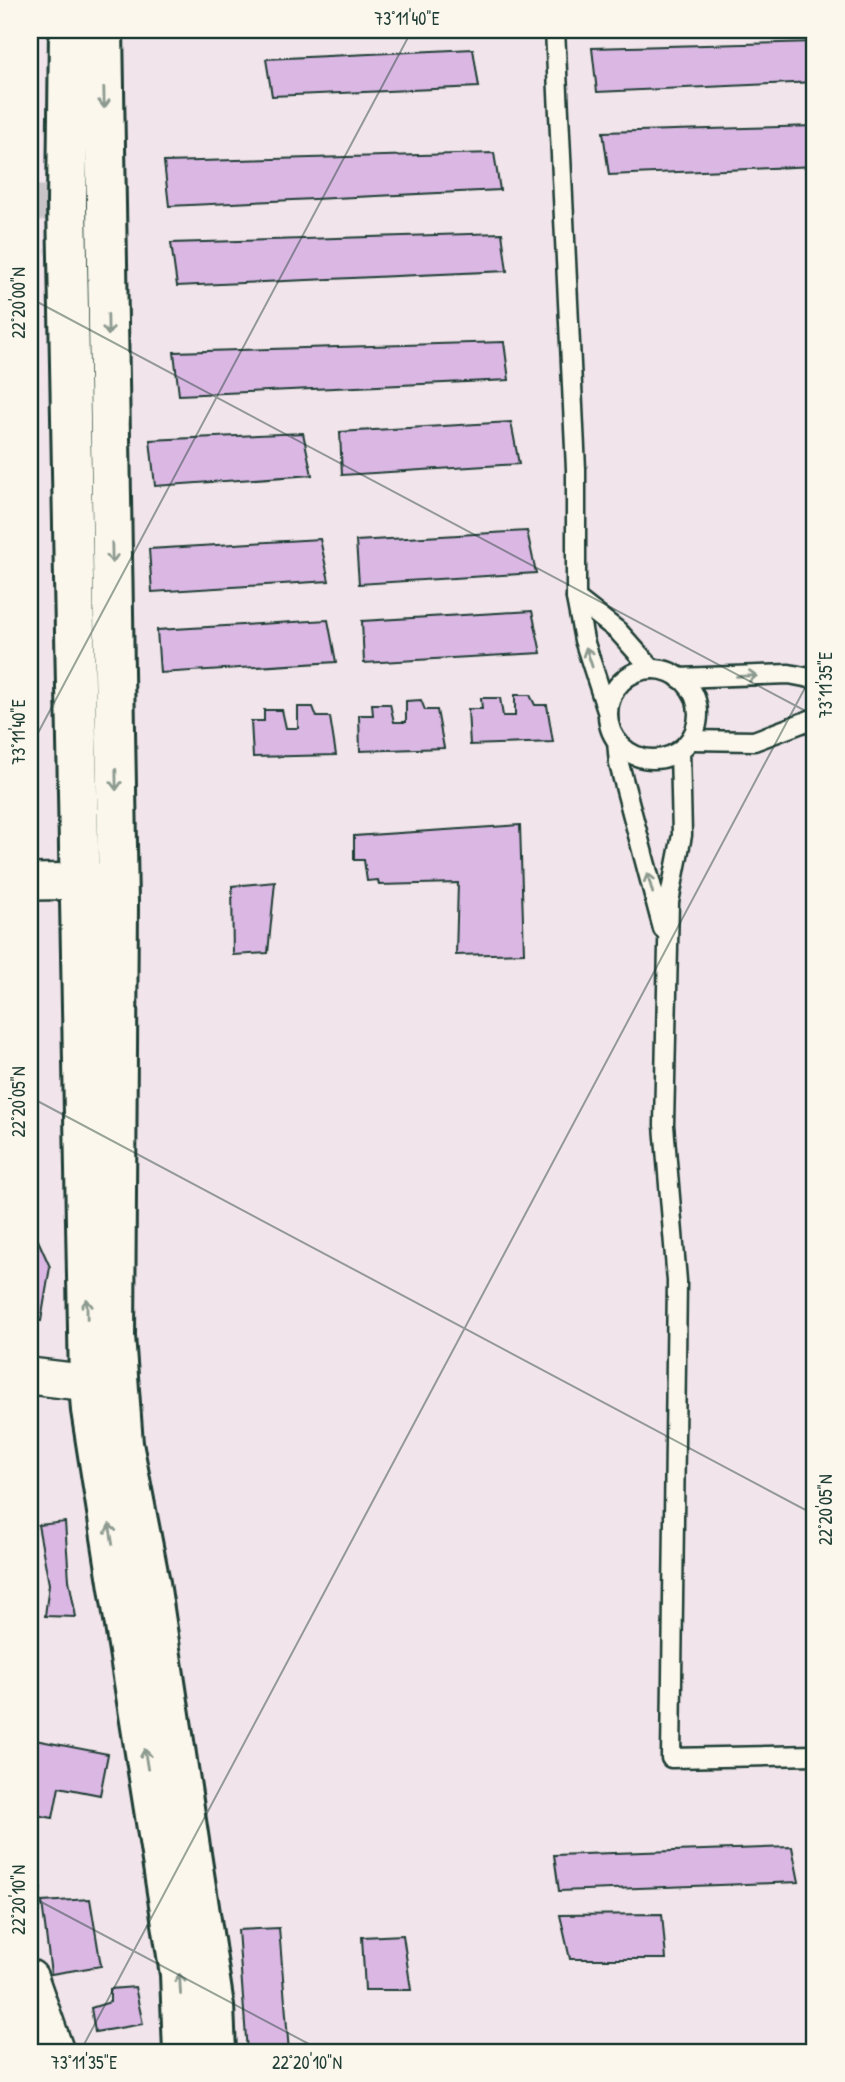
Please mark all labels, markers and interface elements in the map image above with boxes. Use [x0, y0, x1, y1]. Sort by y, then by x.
text: 73°11'40"E [374, 6, 440, 31]
one-way arrow [97, 86, 111, 109]
text: 22°20'00"N [6, 267, 31, 339]
one-way arrow [101, 314, 115, 337]
one-way arrow [105, 541, 119, 564]
one-way arrow [582, 646, 594, 668]
text: 73°11'35"E [813, 652, 838, 718]
one-way arrow [735, 669, 758, 682]
text: 73°11'40"E [6, 699, 31, 765]
one-way arrow [109, 769, 123, 792]
one-way arrow [643, 872, 656, 894]
text: 22°20'05"N [6, 1066, 31, 1138]
one-way arrow [81, 1297, 94, 1320]
text: 22°20'05"N [813, 1474, 838, 1546]
one-way arrow [104, 1524, 117, 1546]
one-way arrow [139, 1748, 152, 1771]
text: 22°20'10"N [6, 1865, 31, 1935]
one-way arrow [173, 1973, 186, 1996]
text: 73°11'35"E [51, 2050, 117, 2075]
text: 22°20'10"N [272, 2050, 342, 2075]

